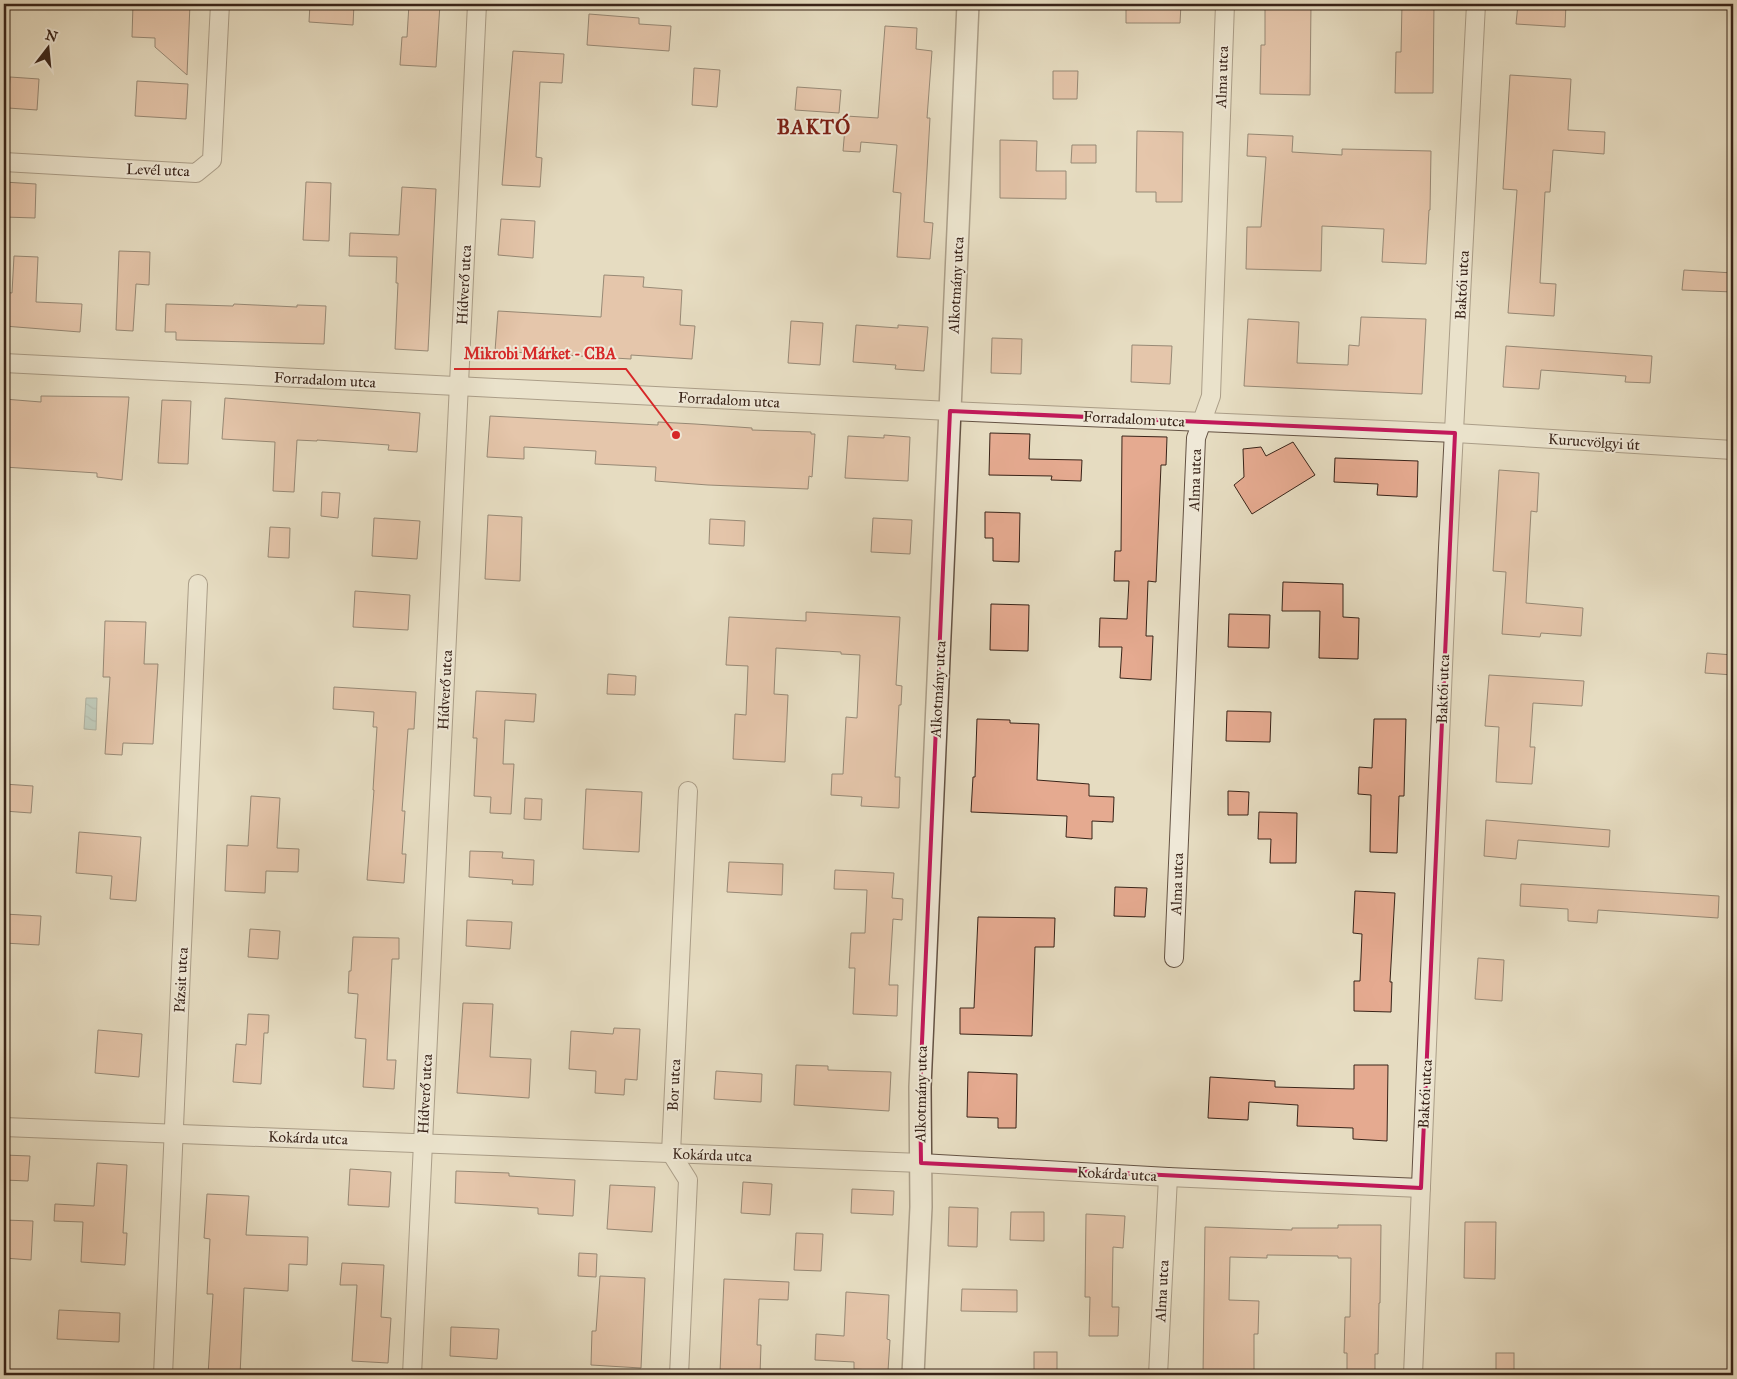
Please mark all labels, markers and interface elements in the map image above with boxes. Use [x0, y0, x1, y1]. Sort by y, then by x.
north arrow [22, 22, 72, 72]
text: N [43, 26, 60, 46]
street label: Alma utca [1212, 45, 1232, 109]
district label: BAKTÓ [777, 113, 851, 139]
street label: Levél utca [126, 160, 191, 180]
street label: Alkotmány utca [944, 235, 968, 335]
street label: Hídverő utca [453, 244, 475, 326]
street label: Baktói utca [1451, 249, 1473, 320]
callout: Mikrobi Márket - CBA [454, 338, 626, 369]
text: Mikrobi Márket - CBA [464, 344, 616, 363]
street label: Forradalom utca [274, 368, 377, 392]
street label: Forradalom utca [678, 388, 781, 412]
street label: Forradalom utca [1083, 407, 1186, 431]
street label: Kurucvölgyi út [1548, 430, 1641, 454]
street label: Alma utca [1185, 448, 1205, 512]
street label: Alkotmány utca [926, 639, 950, 739]
street label: Hídverő utca [434, 649, 456, 731]
street label: Baktói utca [1433, 653, 1453, 724]
street label: Alma utca [1167, 852, 1187, 916]
street label: Pázsit utca [170, 946, 192, 1013]
street label: Alkotmány utca [911, 1045, 931, 1144]
street label: Hídverő utca [414, 1053, 436, 1135]
street label: Bor utca [664, 1058, 684, 1112]
street label: Baktói utca [1414, 1058, 1436, 1129]
street label: Kokárda utca [268, 1128, 349, 1148]
street label: Kokárda utca [672, 1145, 753, 1165]
street label: Kokárda utca [1077, 1163, 1158, 1185]
street label: Alma utca [1151, 1259, 1173, 1324]

